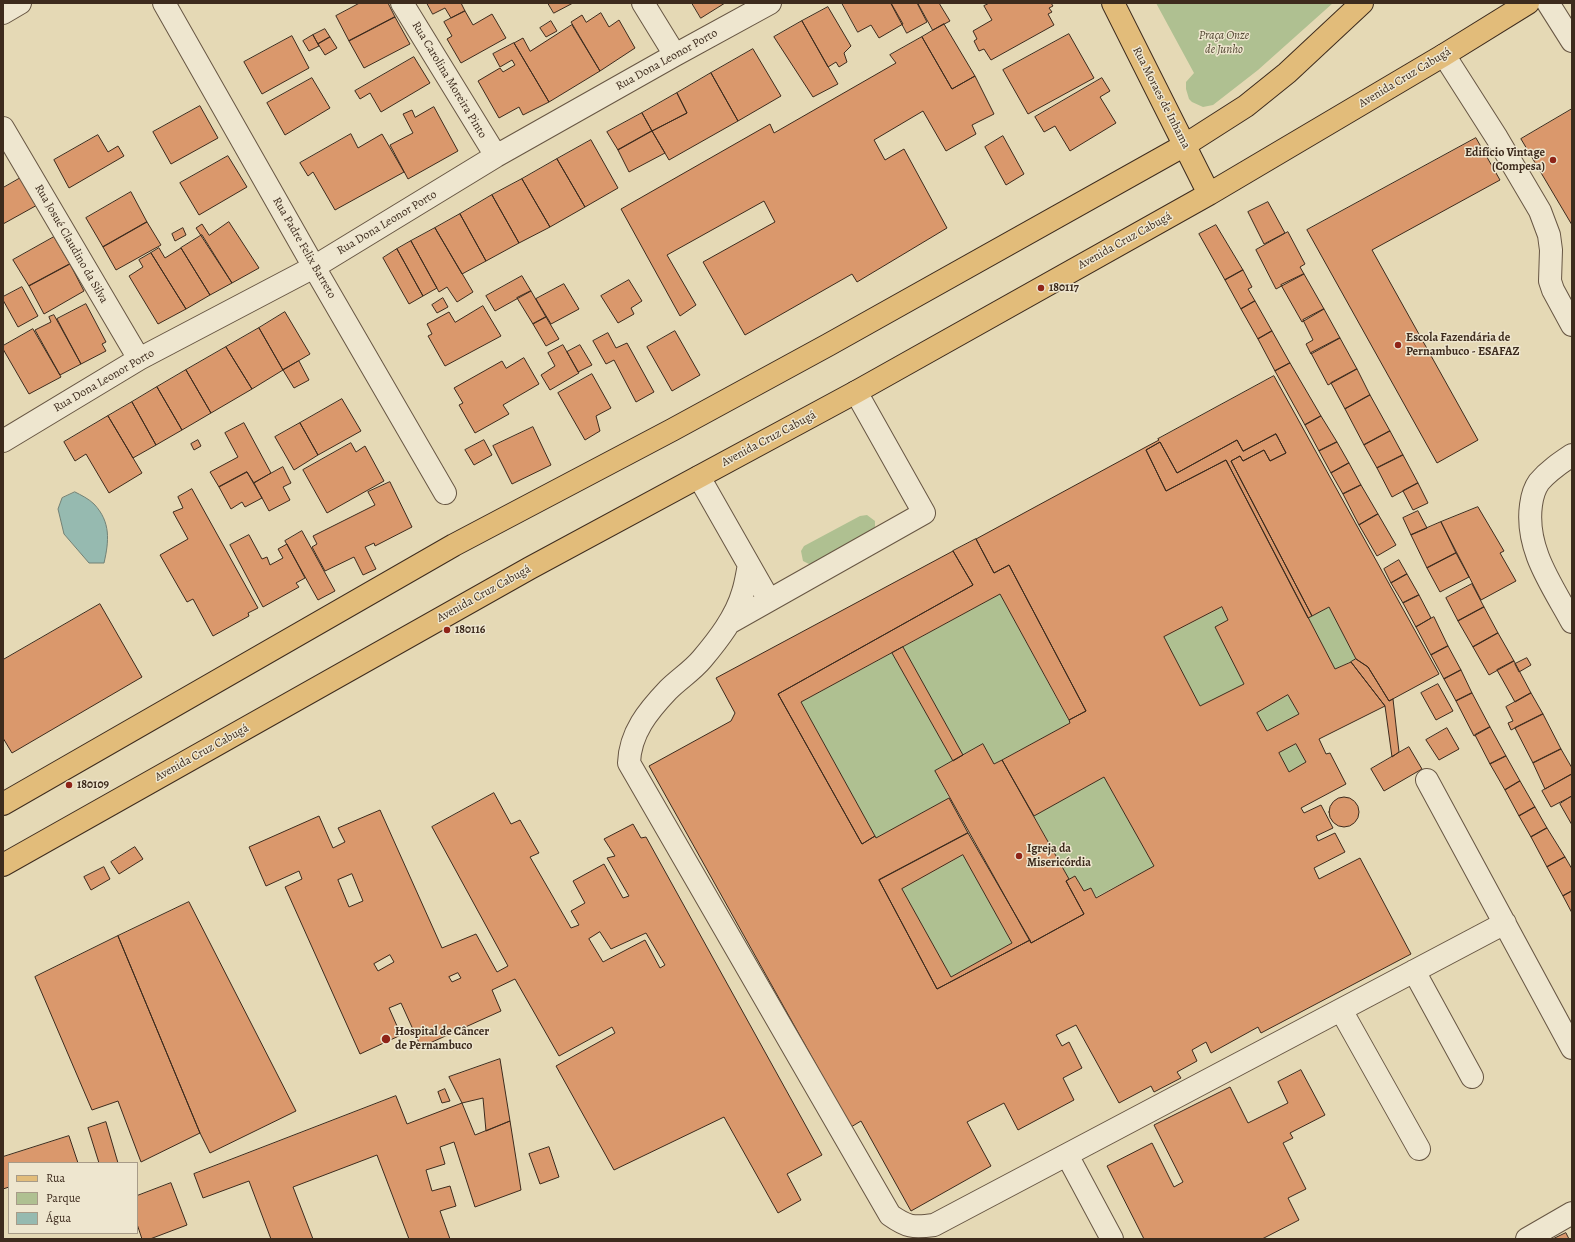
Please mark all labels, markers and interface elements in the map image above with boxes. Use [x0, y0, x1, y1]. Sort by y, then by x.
street label: Rua Carolina Moreira Pinto [408, 19, 490, 141]
street label: Rua Dona Leonor Porto [614, 26, 720, 94]
park label: Praça Onze de Junho [1199, 29, 1249, 57]
street label: Rua Moraes de Inhama [1129, 45, 1193, 151]
street label: Avenida Cruz Cabugá [1356, 45, 1454, 111]
place label: Edifício Vintage (Compesa) [1465, 146, 1545, 174]
marker: Edifício Vintage (Compesa) [1548, 155, 1558, 165]
street label: Rua Josué Claudino da Silva [31, 182, 111, 306]
street label: Rua Dona Leonor Porto [334, 187, 440, 259]
street label: Rua Padre Felix Barreto [269, 195, 339, 301]
street label: Avenida Cruz Cabugá [1076, 209, 1174, 273]
place label: 180117 [1049, 281, 1079, 295]
marker: 180117 [1036, 283, 1046, 293]
place label: Escola Fazendária de Pernambuco - ESAFAZ [1406, 331, 1519, 359]
marker: Escola Fazendária de Pernambuco - ESAFAZ [1393, 340, 1403, 350]
street label: Rua Dona Leonor Porto [51, 346, 157, 416]
street label: Avenida Cruz Cabugá [719, 408, 819, 470]
street label: Avenida Cruz Cabugá [435, 562, 533, 626]
place label: 180116 [455, 623, 485, 637]
marker: 180116 [442, 625, 452, 635]
street label: Avenida Cruz Cabugá [153, 721, 251, 785]
place label: 180109 [77, 778, 109, 792]
marker: 180109 [64, 780, 74, 790]
place label: Igreja da Misericórdia [1027, 842, 1091, 870]
marker: Igreja da Misericórdia [1014, 851, 1024, 861]
place label: Hospital de Câncer de Pernambuco [395, 1025, 489, 1053]
marker: Hospital de Câncer de Pernambuco [380, 1033, 392, 1045]
legend [8, 1162, 138, 1234]
text: Rua [46, 1170, 65, 1186]
text: Parque [46, 1190, 81, 1206]
text: Água [46, 1210, 71, 1226]

